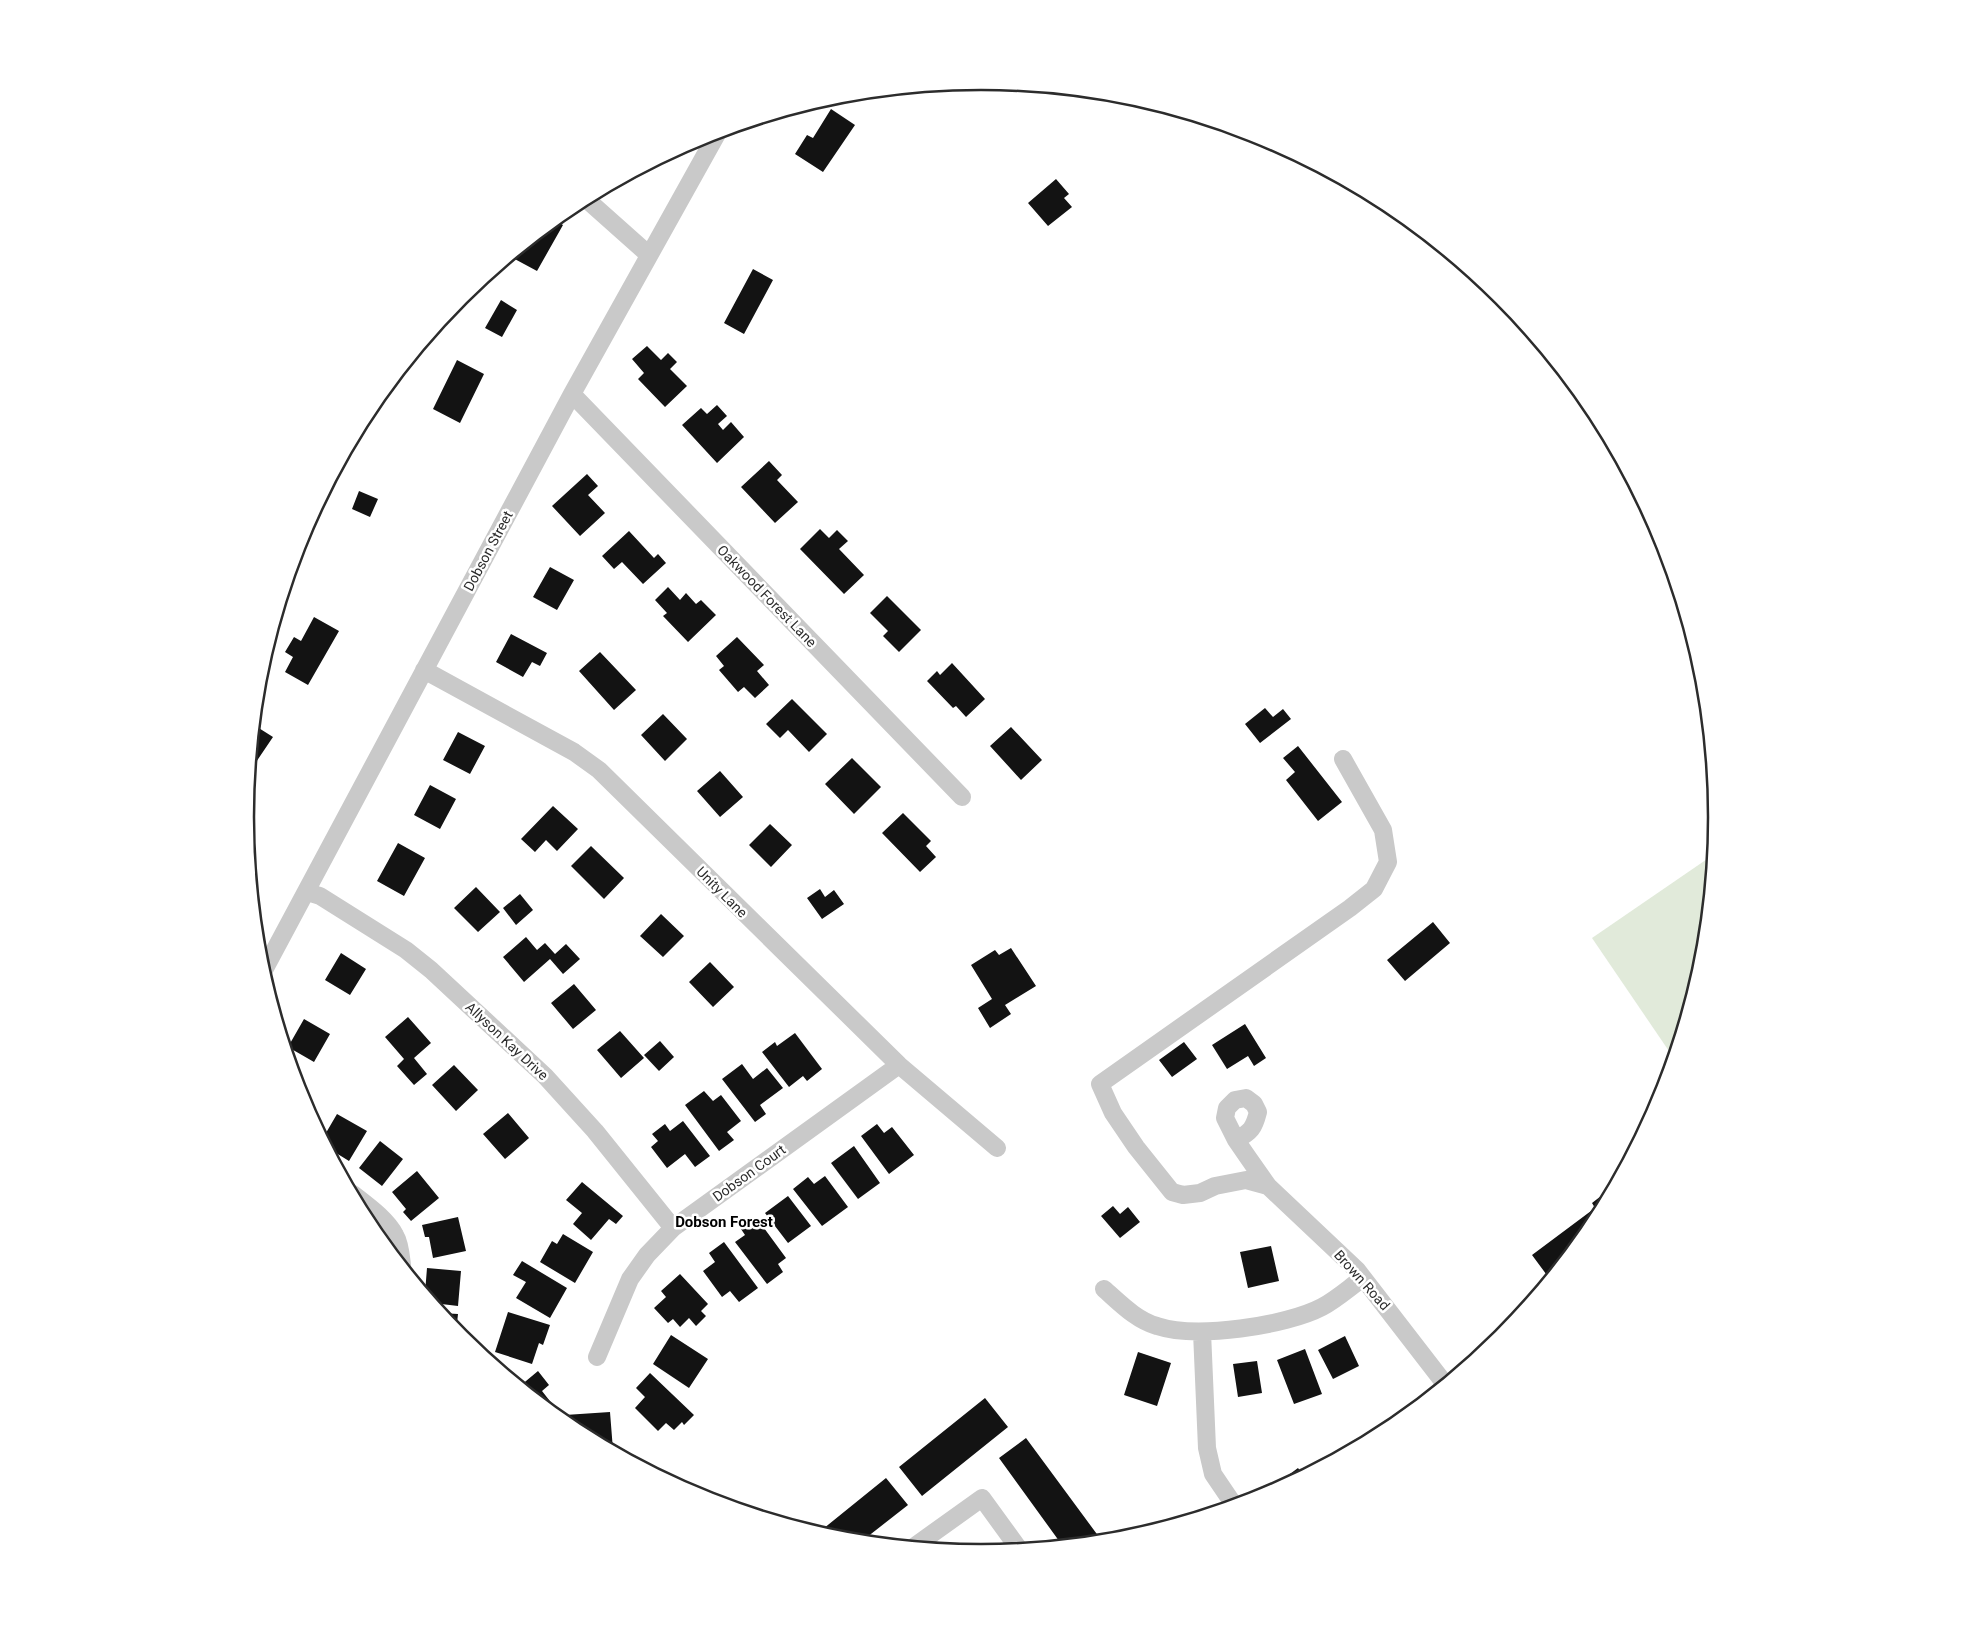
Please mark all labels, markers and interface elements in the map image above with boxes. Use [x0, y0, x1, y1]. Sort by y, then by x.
street label: Dobson Street [460, 508, 516, 594]
street label: Oakwood Forest Lane [714, 542, 820, 650]
street label: Unity Lane [693, 863, 751, 921]
street label: Allyson Kay Drive [462, 999, 552, 1083]
street label: Dobson Court [710, 1141, 789, 1205]
district label: Dobson Forest [675, 1213, 773, 1231]
street label: Brown Road [1331, 1247, 1393, 1313]

